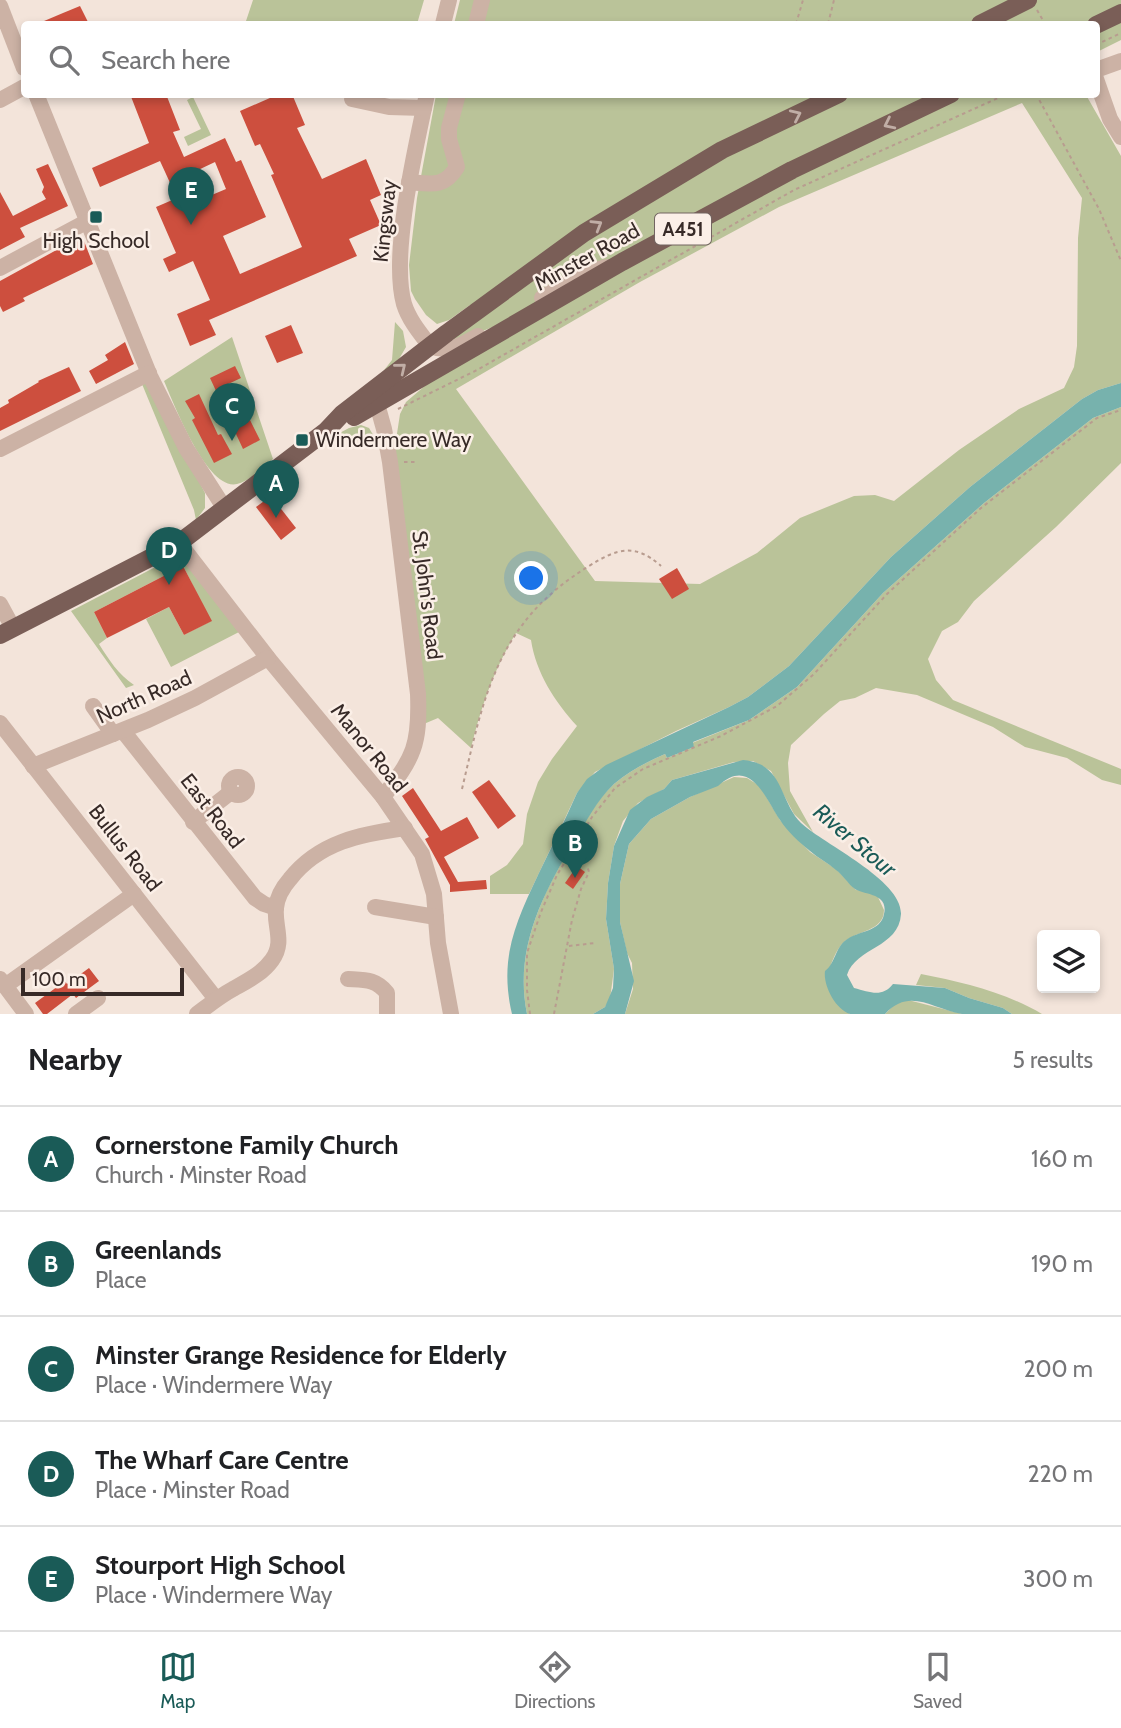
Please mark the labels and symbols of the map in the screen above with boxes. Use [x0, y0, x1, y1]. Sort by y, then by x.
one-way arrow [789, 109, 801, 123]
one-way arrow [884, 115, 896, 129]
pin: E [168, 167, 214, 225]
street label: Kingsway [368, 178, 401, 264]
marker: High School [88, 209, 104, 225]
road number: A451 [655, 214, 711, 244]
street label: Minster Road [530, 217, 644, 296]
one-way arrow [589, 220, 602, 233]
place label: High School [43, 228, 149, 253]
one-way arrow [394, 364, 406, 377]
pin: C [209, 383, 255, 441]
place label: Windermere Way [316, 427, 472, 452]
marker: Windermere Way [294, 432, 310, 448]
pin: A [253, 460, 299, 518]
pin: D [146, 527, 192, 585]
street label: St. John's Road [407, 529, 448, 661]
your location [514, 561, 548, 595]
street label: North Road [92, 664, 195, 729]
street label: Manor Road [326, 698, 413, 797]
street label: East Road [176, 768, 249, 853]
water label: River Stour [808, 797, 903, 883]
street label: Bullus Road [84, 799, 167, 896]
pin: B [552, 820, 598, 878]
scale bar [21, 965, 184, 997]

